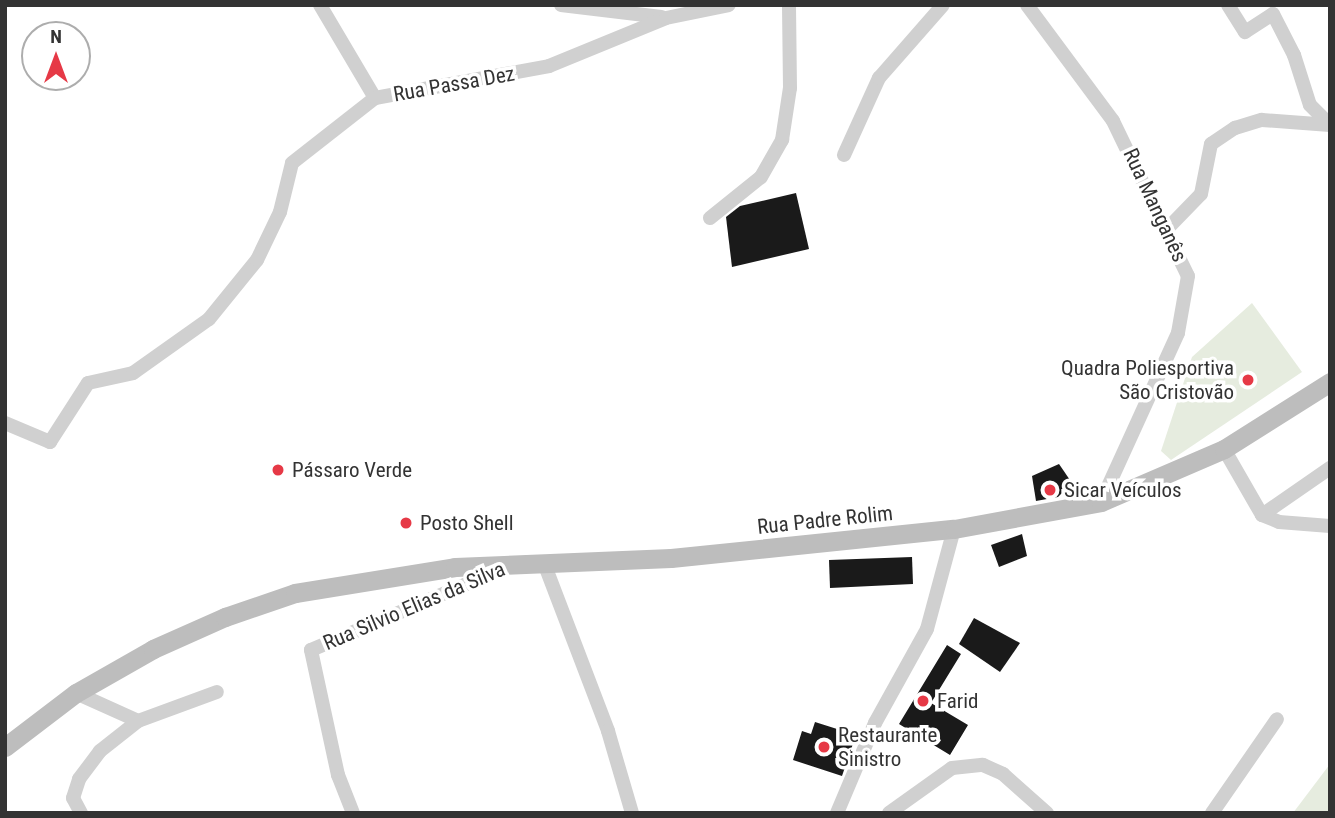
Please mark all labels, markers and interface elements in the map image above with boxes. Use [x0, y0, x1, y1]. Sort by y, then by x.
north arrow [21, 21, 91, 91]
text: N [50, 25, 62, 48]
street label: Rua Passa Dez [391, 61, 517, 107]
street label: Rua Manganês [1118, 144, 1192, 266]
place label: Quadra Poliesportiva São Cristovão [1061, 355, 1234, 405]
marker: Quadra Poliesportiva São Cristovão [1240, 372, 1256, 388]
place label: Pássaro Verde [292, 457, 412, 483]
marker: Pássaro Verde [270, 462, 286, 478]
place label: Sicar Veículos [1064, 477, 1182, 503]
marker: Sicar Veículos [1042, 482, 1058, 498]
street label: Rua Padre Rolim [756, 500, 894, 540]
place label: Posto Shell [420, 510, 514, 536]
marker: Posto Shell [398, 515, 414, 531]
street label: Rua Silvio Elias da Silva [319, 556, 509, 656]
place label: Farid [937, 688, 978, 714]
marker: Farid [915, 693, 931, 709]
place label: Restaurante Sinistro [838, 722, 937, 772]
marker: Restaurante Sinistro [816, 739, 832, 755]

